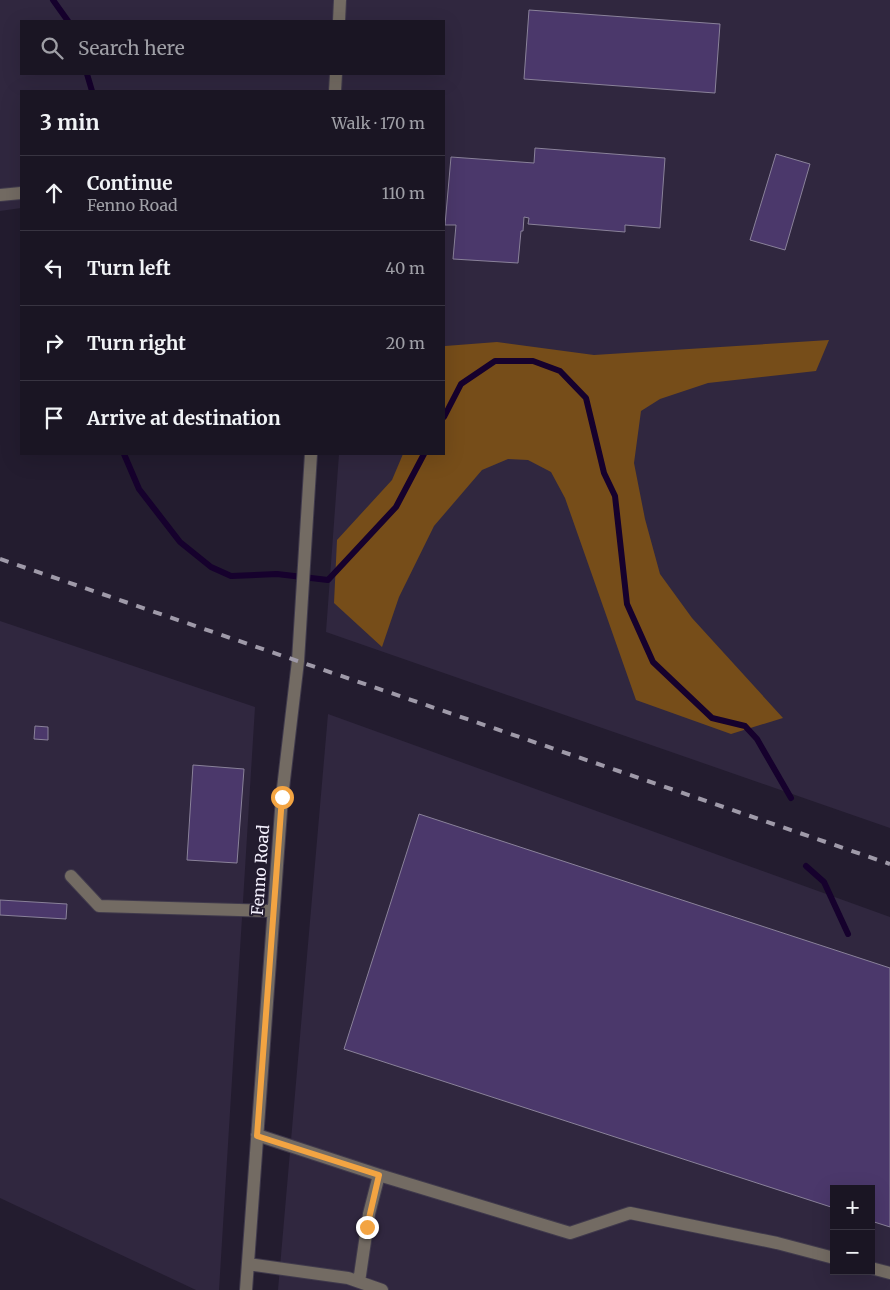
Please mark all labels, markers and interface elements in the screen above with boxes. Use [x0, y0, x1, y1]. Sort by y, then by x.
search box [20, 20, 445, 75]
icon: search [38, 34, 66, 62]
text: Search here [78, 36, 185, 60]
text: 3 min [40, 109, 99, 136]
text: Walk · 170 m [332, 113, 425, 133]
text: Continue [87, 171, 173, 195]
icon: ahead [40, 179, 68, 207]
text: 110 m [382, 183, 425, 203]
text: Fenno Road [87, 195, 178, 215]
icon: left [40, 254, 68, 282]
text: Turn left [87, 256, 171, 280]
text: 40 m [385, 258, 425, 278]
icon: right [40, 329, 68, 357]
text: Turn right [87, 331, 186, 355]
text: 20 m [386, 333, 425, 353]
icon: arrive [40, 404, 68, 432]
text: Arrive at destination [87, 406, 281, 430]
route start [271, 786, 294, 809]
street label: Fenno Road [247, 824, 273, 916]
map controls [830, 1185, 875, 1275]
button: + [830, 1185, 875, 1230]
route end [356, 1216, 379, 1239]
button: − [830, 1230, 875, 1275]

